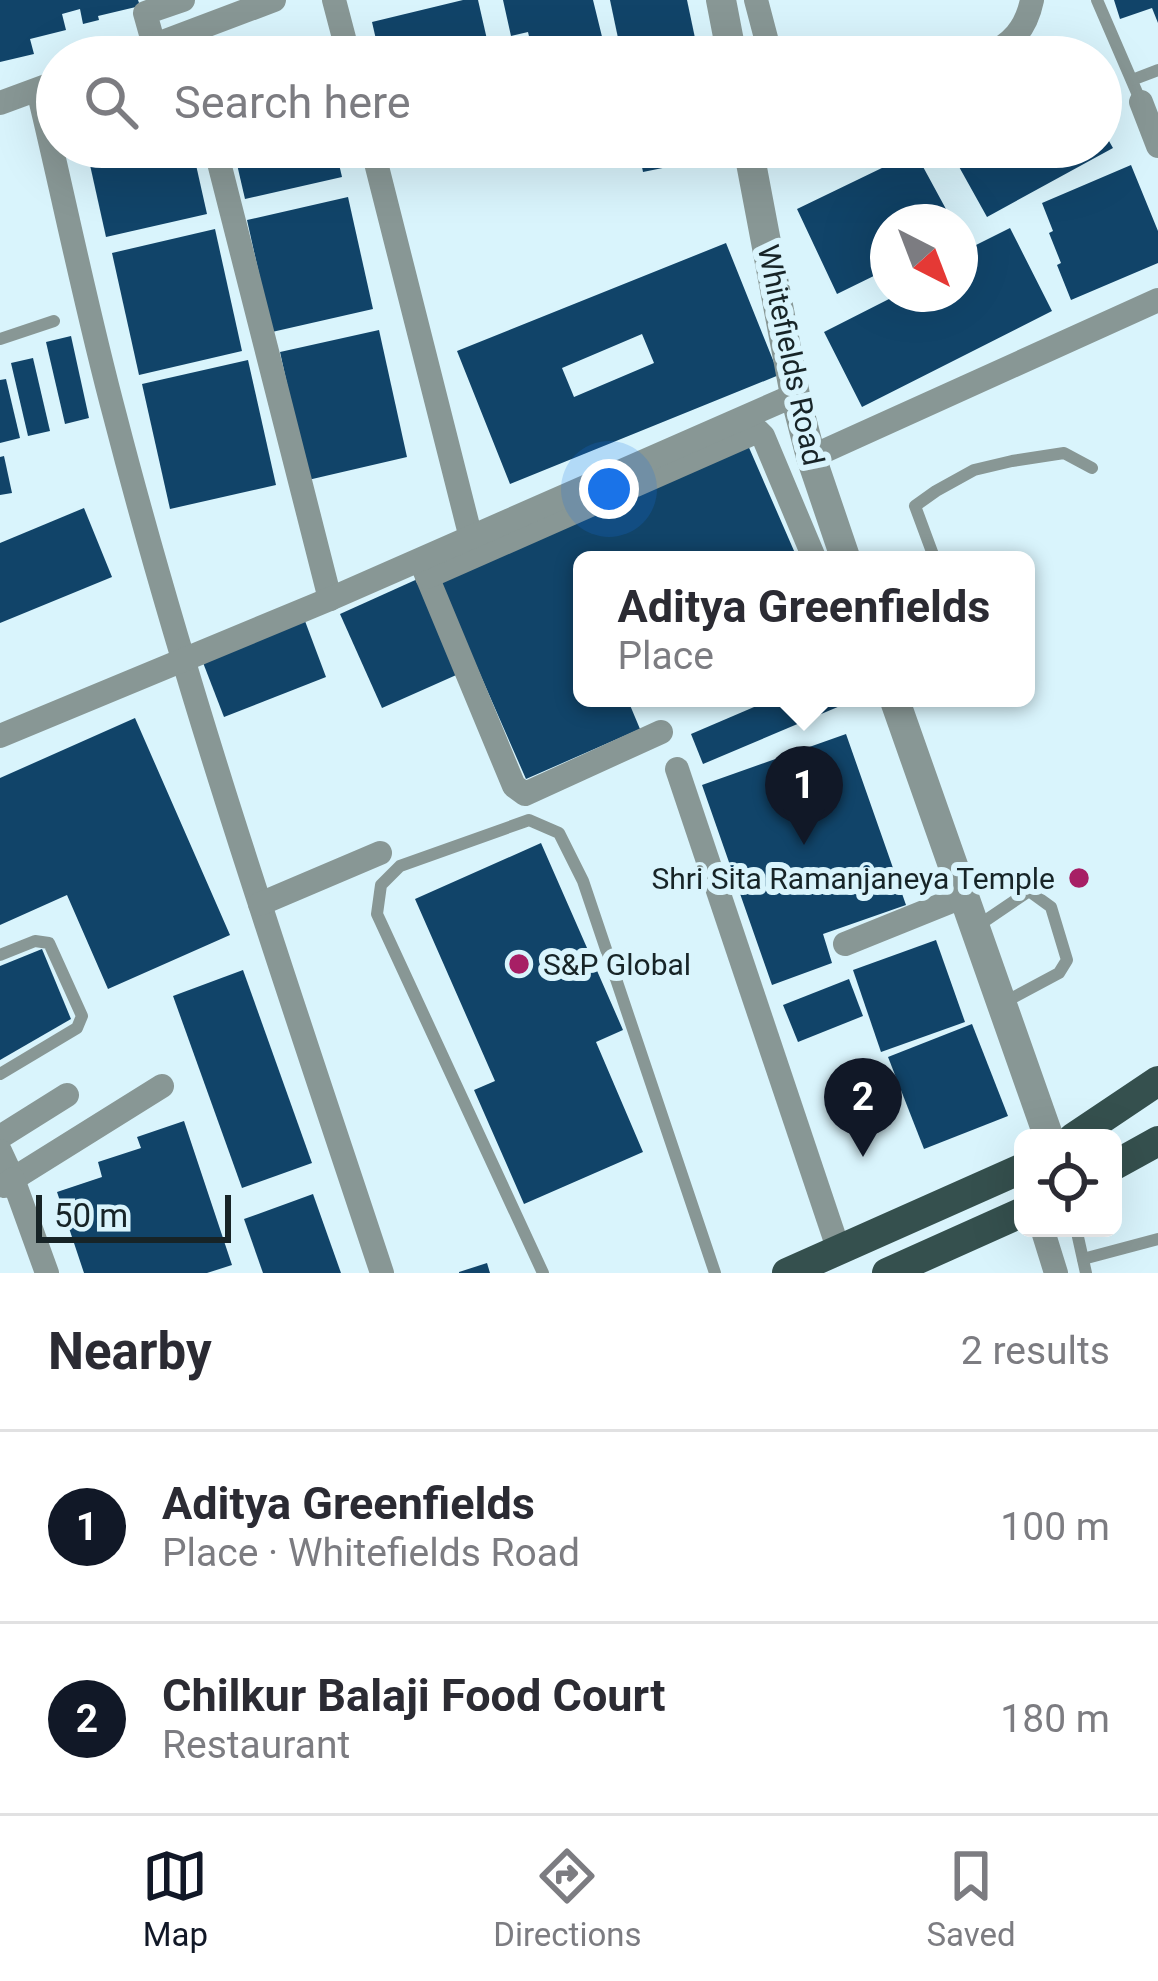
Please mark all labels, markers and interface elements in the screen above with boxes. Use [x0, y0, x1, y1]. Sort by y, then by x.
search box [36, 36, 1122, 168]
icon: search [78, 69, 144, 135]
text: Search here [174, 76, 411, 129]
north arrow [870, 204, 978, 312]
street label: Whitefields Road [751, 241, 831, 469]
your location [579, 459, 639, 519]
popup [573, 551, 1035, 707]
text: Aditya Greenfields [618, 580, 990, 633]
text: Place [618, 633, 714, 679]
pin: 1 [765, 746, 843, 845]
place label: Shri Sita Ramanjaneya Temple [651, 861, 1055, 896]
marker: Shri Sita Ramanjaneya Temple [1066, 865, 1092, 891]
place label: S&P Global [543, 947, 691, 982]
marker: S&P Global [506, 951, 532, 977]
pin: 2 [824, 1058, 902, 1157]
map controls [1014, 1129, 1122, 1237]
button: locate [1014, 1129, 1122, 1237]
scale bar [36, 1189, 231, 1242]
text: 50 m [54, 1196, 128, 1235]
text: Nearby [48, 1322, 212, 1381]
text: 2 results [961, 1328, 1110, 1374]
text: Aditya Greenfields [162, 1477, 535, 1530]
text: 1 [76, 1504, 98, 1550]
text: 100 m [1000, 1504, 1110, 1550]
text: Place · Whitefields Road [162, 1530, 580, 1576]
text: Chilkur Balaji Food Court [162, 1669, 665, 1722]
text: 2 [76, 1696, 98, 1742]
text: 180 m [1000, 1696, 1110, 1742]
text: Restaurant [162, 1722, 350, 1768]
tab: Map [142, 1843, 208, 1954]
tab: Directions [493, 1843, 642, 1954]
tab: Saved [926, 1843, 1016, 1954]

